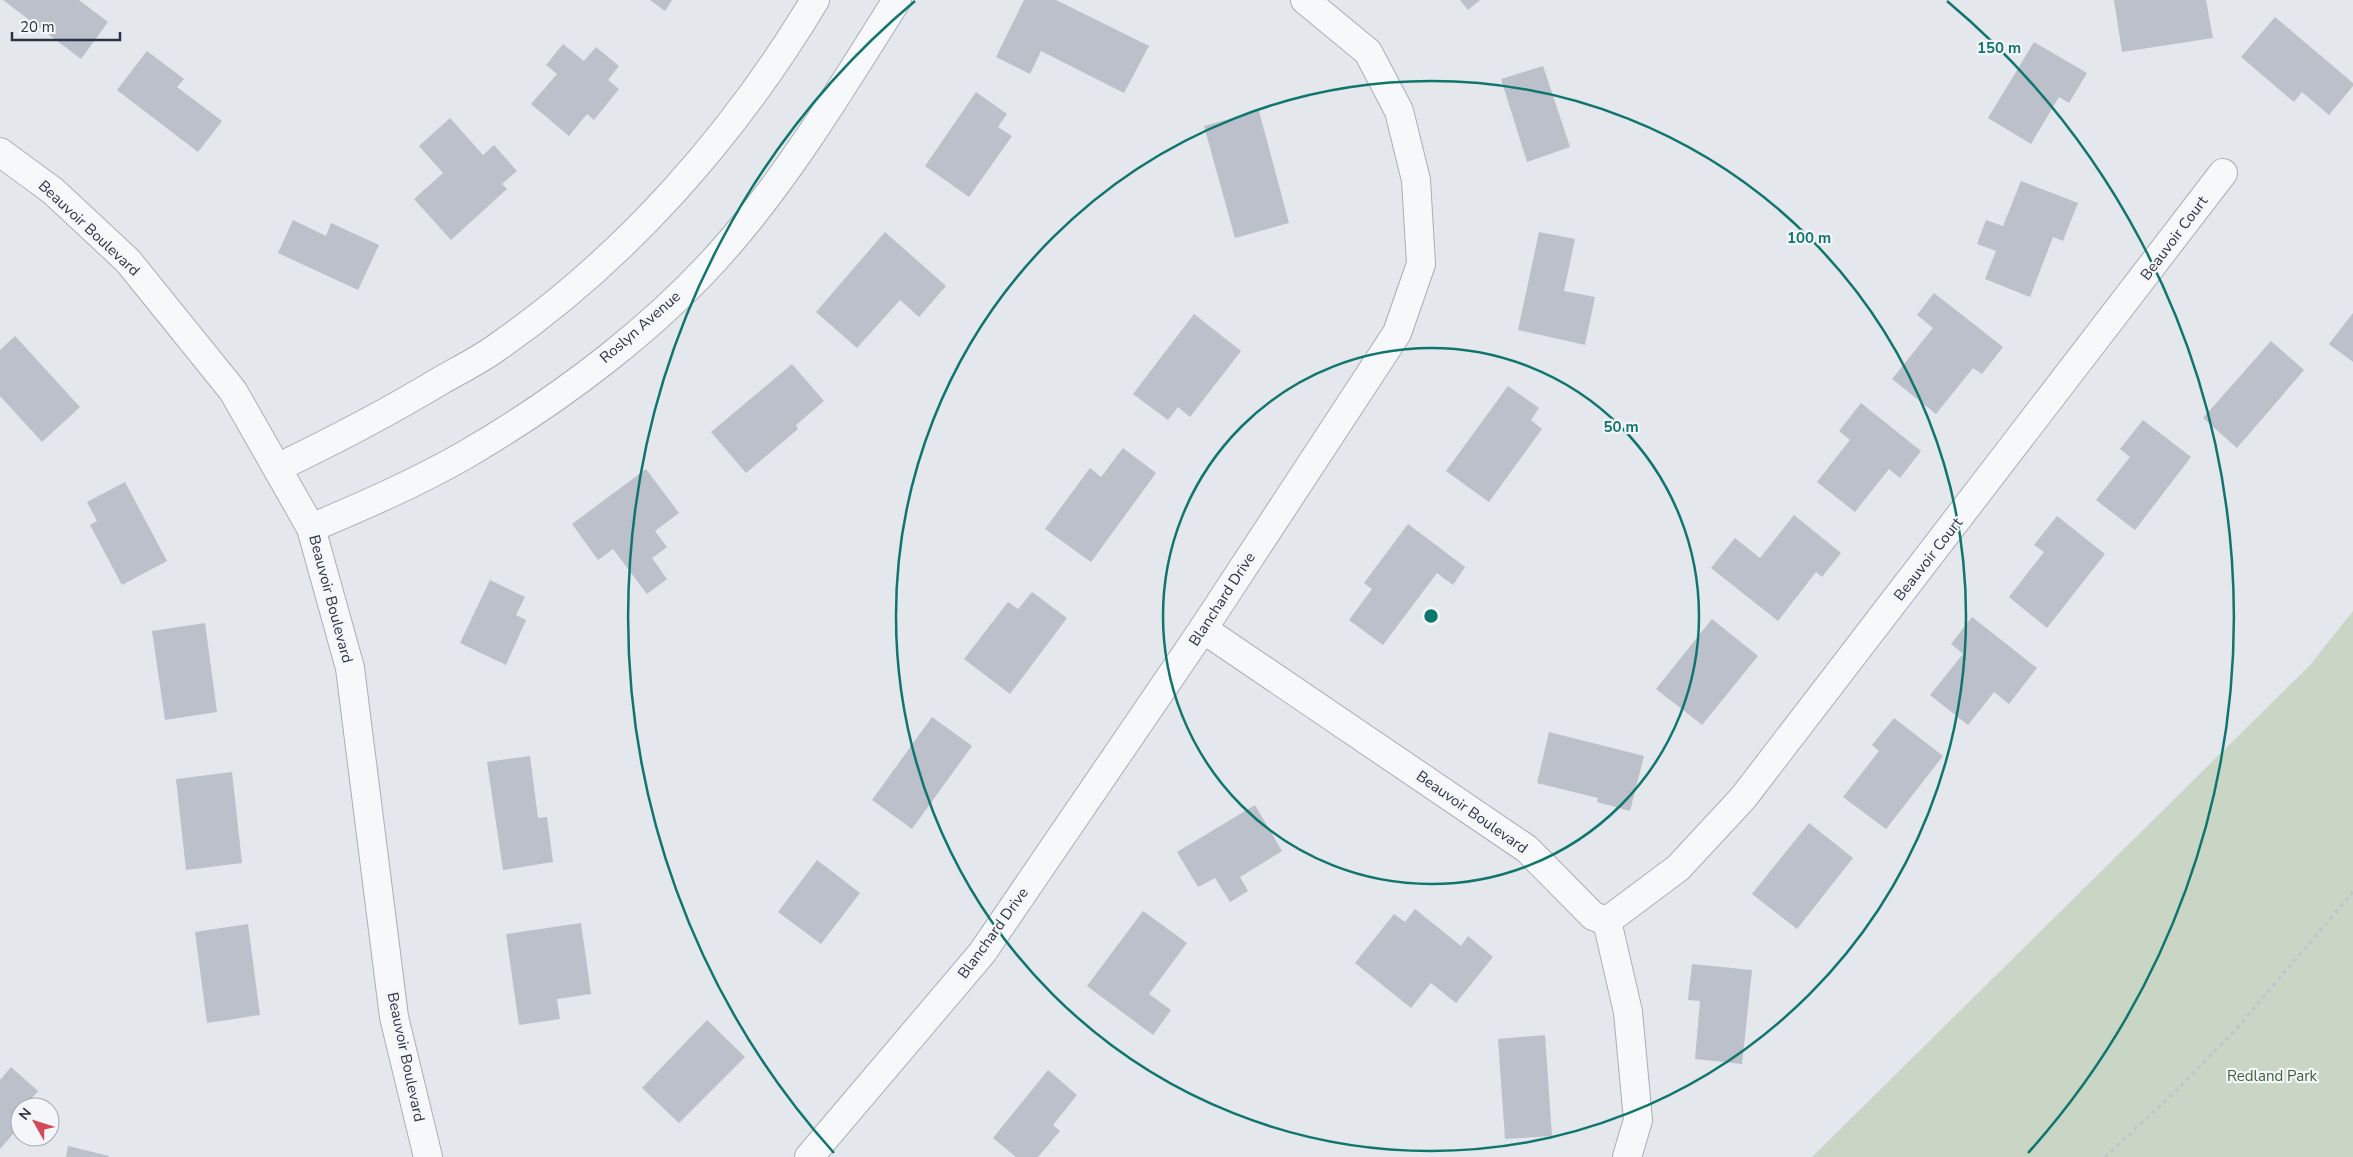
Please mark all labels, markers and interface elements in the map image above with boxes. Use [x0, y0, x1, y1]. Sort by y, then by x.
scale bar [12, 10, 120, 42]
text: 20 m [20, 17, 55, 37]
text: 150 m [1977, 38, 2021, 58]
street label: Beauvoir Boulevard [34, 176, 144, 280]
street label: Beauvoir Court [2136, 191, 2213, 284]
text: 100 m [1787, 228, 1831, 248]
street label: Roslyn Avenue [595, 286, 685, 368]
text: 50 m [1603, 417, 1639, 437]
street label: Beauvoir Court [1889, 513, 1967, 605]
street label: Beauvoir Boulevard [304, 533, 358, 665]
street label: Blanchard Drive [1184, 548, 1260, 650]
centre of rings [1422, 607, 1440, 625]
street label: Beauvoir Boulevard [1412, 766, 1532, 858]
street label: Blanchard Drive [953, 883, 1033, 983]
street label: Beauvoir Boulevard [383, 990, 429, 1124]
park label: Redland Park [2227, 1066, 2318, 1086]
north arrow [10, 1097, 60, 1147]
text: N [15, 1104, 36, 1124]

